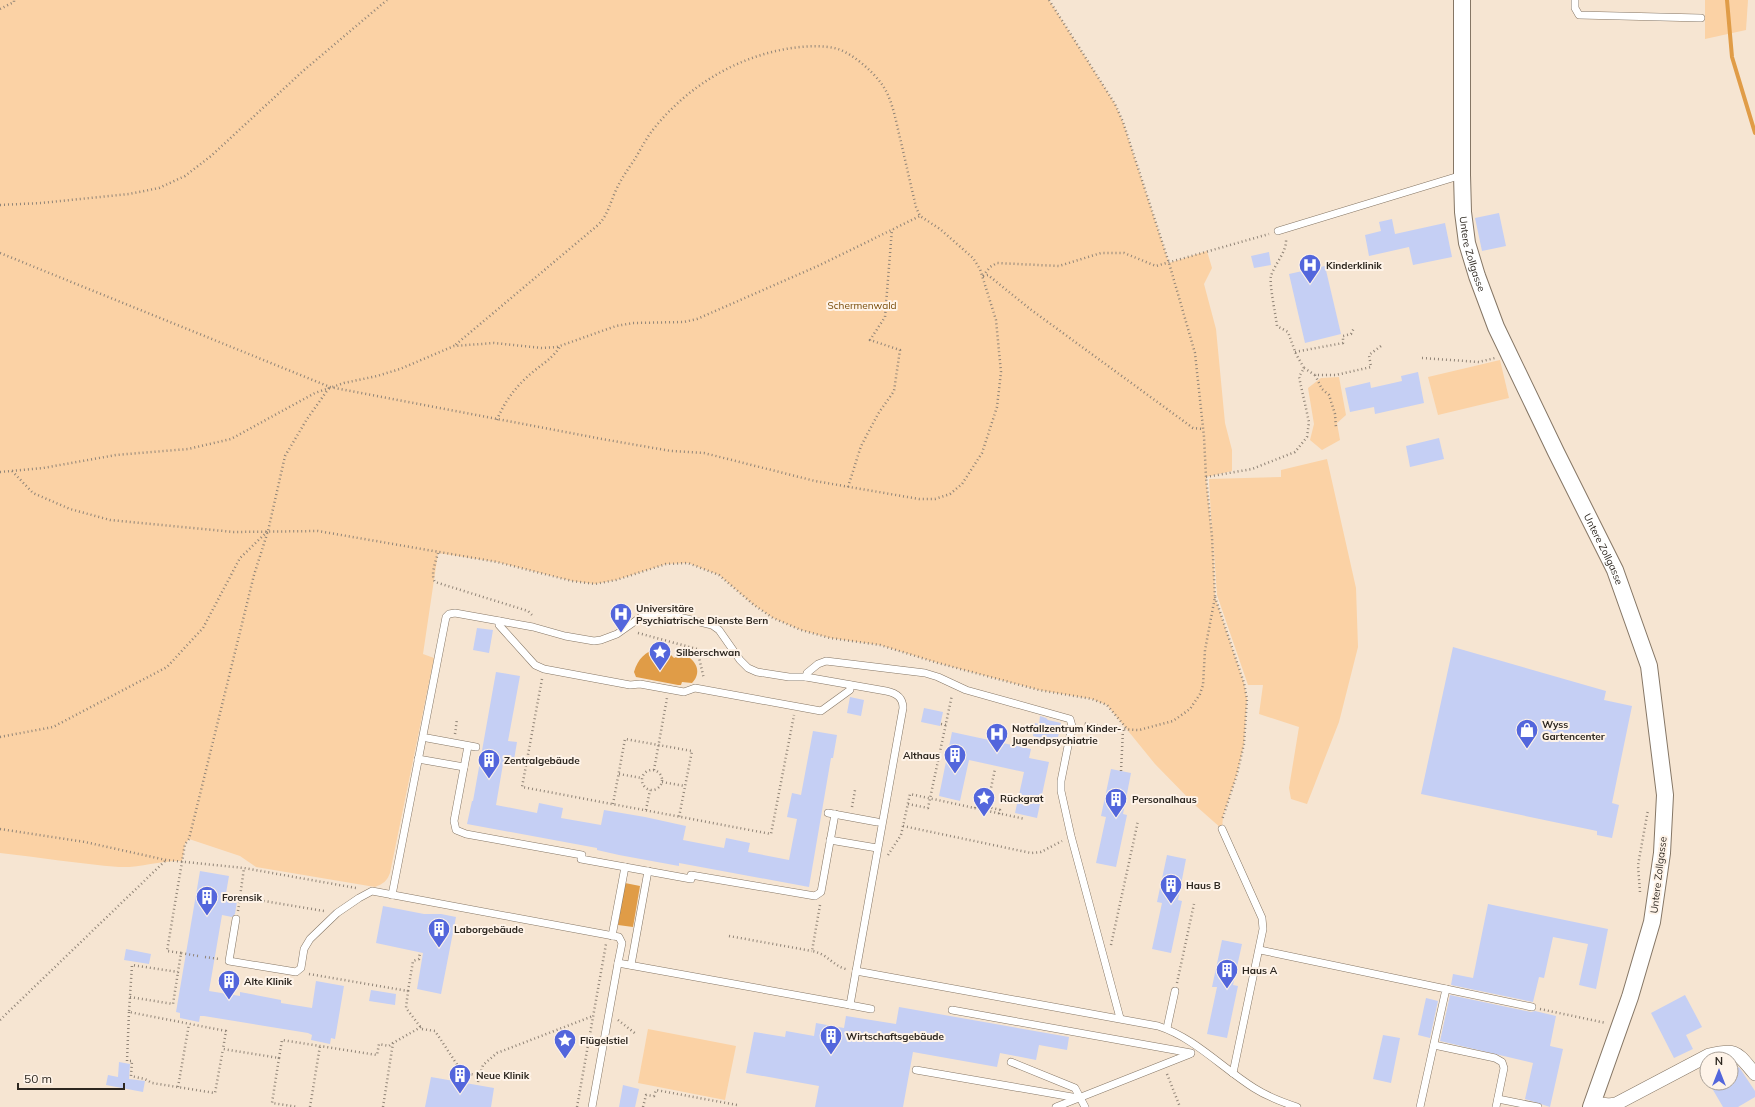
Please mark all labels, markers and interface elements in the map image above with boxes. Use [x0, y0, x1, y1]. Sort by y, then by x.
street label: Untere Zollgasse [1457, 215, 1488, 293]
hospital icon: Kinderklinik [1297, 252, 1323, 285]
place label: Kinderklinik [1326, 259, 1382, 272]
park label: Schermenwald [827, 299, 897, 312]
street label: Untere Zollgasse [1581, 511, 1626, 586]
hospital icon: Universitäre Psychiatrische Dienste Bern [608, 601, 634, 634]
place label: Universitäre Psychiatrische Dienste Bern [636, 602, 768, 627]
place icon: Silberschwan [647, 639, 673, 672]
place label: Silberschwan [676, 646, 740, 659]
shop icon: Wyss Gartencenter [1514, 717, 1540, 750]
place label: Wyss Gartencenter [1542, 718, 1605, 743]
hospital icon: Notfallzentrum Kinder- Jugendpsychiatrie [984, 721, 1010, 754]
place label: Notfallzentrum Kinder- Jugendpsychiatrie [1012, 722, 1121, 747]
building icon: Althaus [942, 742, 968, 775]
building icon: Zentralgebäude [476, 747, 502, 780]
place label: Althaus [903, 749, 940, 762]
place label: Zentralgebäude [504, 754, 580, 767]
place icon: Rückgrat [971, 785, 997, 818]
building icon: Personalhaus [1103, 786, 1129, 819]
place label: Rückgrat [1000, 792, 1044, 805]
place label: Personalhaus [1132, 793, 1197, 806]
street label: Untere Zollgasse [1647, 836, 1670, 914]
building icon: Haus B [1158, 872, 1184, 905]
place label: Haus B [1186, 879, 1221, 892]
building icon: Forensik [194, 884, 220, 917]
place label: Forensik [222, 891, 262, 904]
building icon: Laborgebäude [426, 916, 452, 949]
place label: Laborgebäude [454, 923, 524, 936]
building icon: Haus A [1214, 957, 1240, 990]
place label: Haus A [1242, 964, 1278, 977]
building icon: Alte Klinik [216, 968, 242, 1001]
place label: Alte Klinik [244, 975, 293, 988]
building icon: Wirtschaftsgebäude [818, 1023, 844, 1056]
place icon: Flügelstiel [552, 1027, 578, 1060]
place label: Wirtschaftsgebäude [846, 1030, 945, 1043]
place label: Flügelstiel [580, 1034, 628, 1047]
north arrow [1699, 1051, 1739, 1091]
text: N [1715, 1054, 1723, 1068]
building icon: Neue Klinik [447, 1062, 473, 1095]
scale bar [18, 1065, 124, 1091]
place label: Neue Klinik [476, 1069, 530, 1082]
text: 50 m [24, 1071, 52, 1086]

